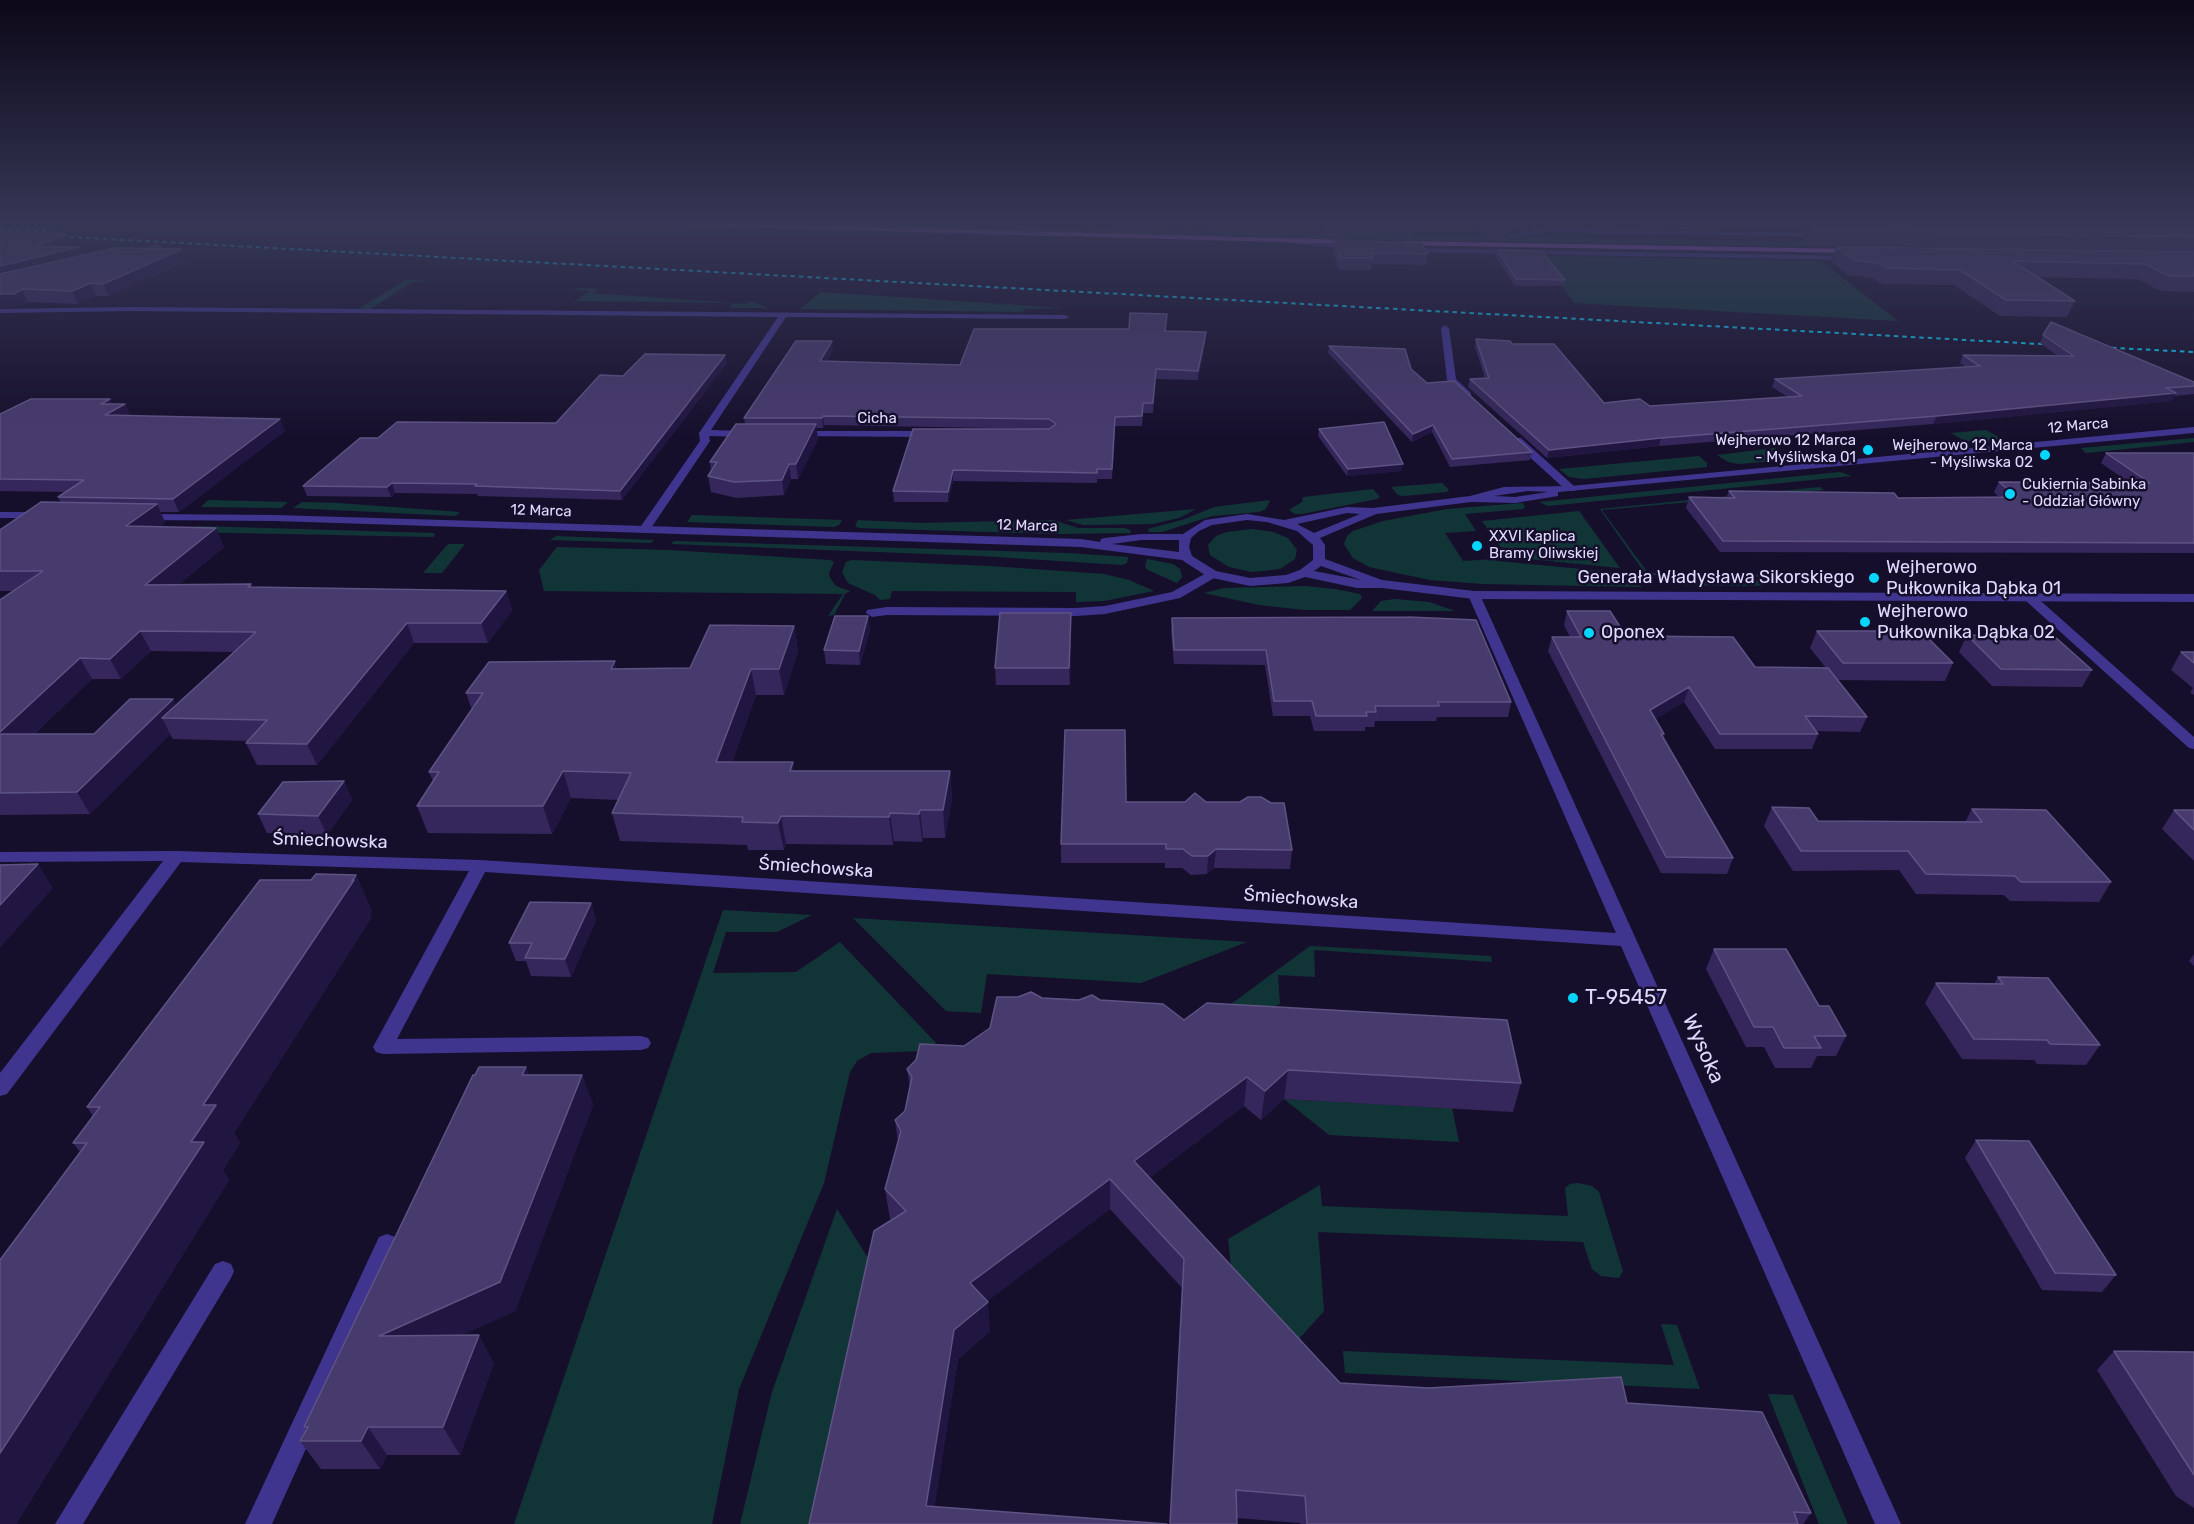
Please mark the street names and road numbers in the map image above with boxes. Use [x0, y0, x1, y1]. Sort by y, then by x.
street label: Cicha [857, 410, 897, 428]
street label: 12 Marca [2047, 414, 2109, 438]
street label: 12 Marca [510, 501, 572, 521]
street label: 12 Marca [996, 516, 1058, 536]
street label: Generała Władysława Sikorskiego [1577, 567, 1855, 589]
street label: Śmiechowska [272, 828, 388, 854]
street label: Śmiechowska [758, 853, 874, 883]
street label: Śmiechowska [1243, 884, 1359, 914]
street label: Wysoka [1677, 1011, 1729, 1087]

